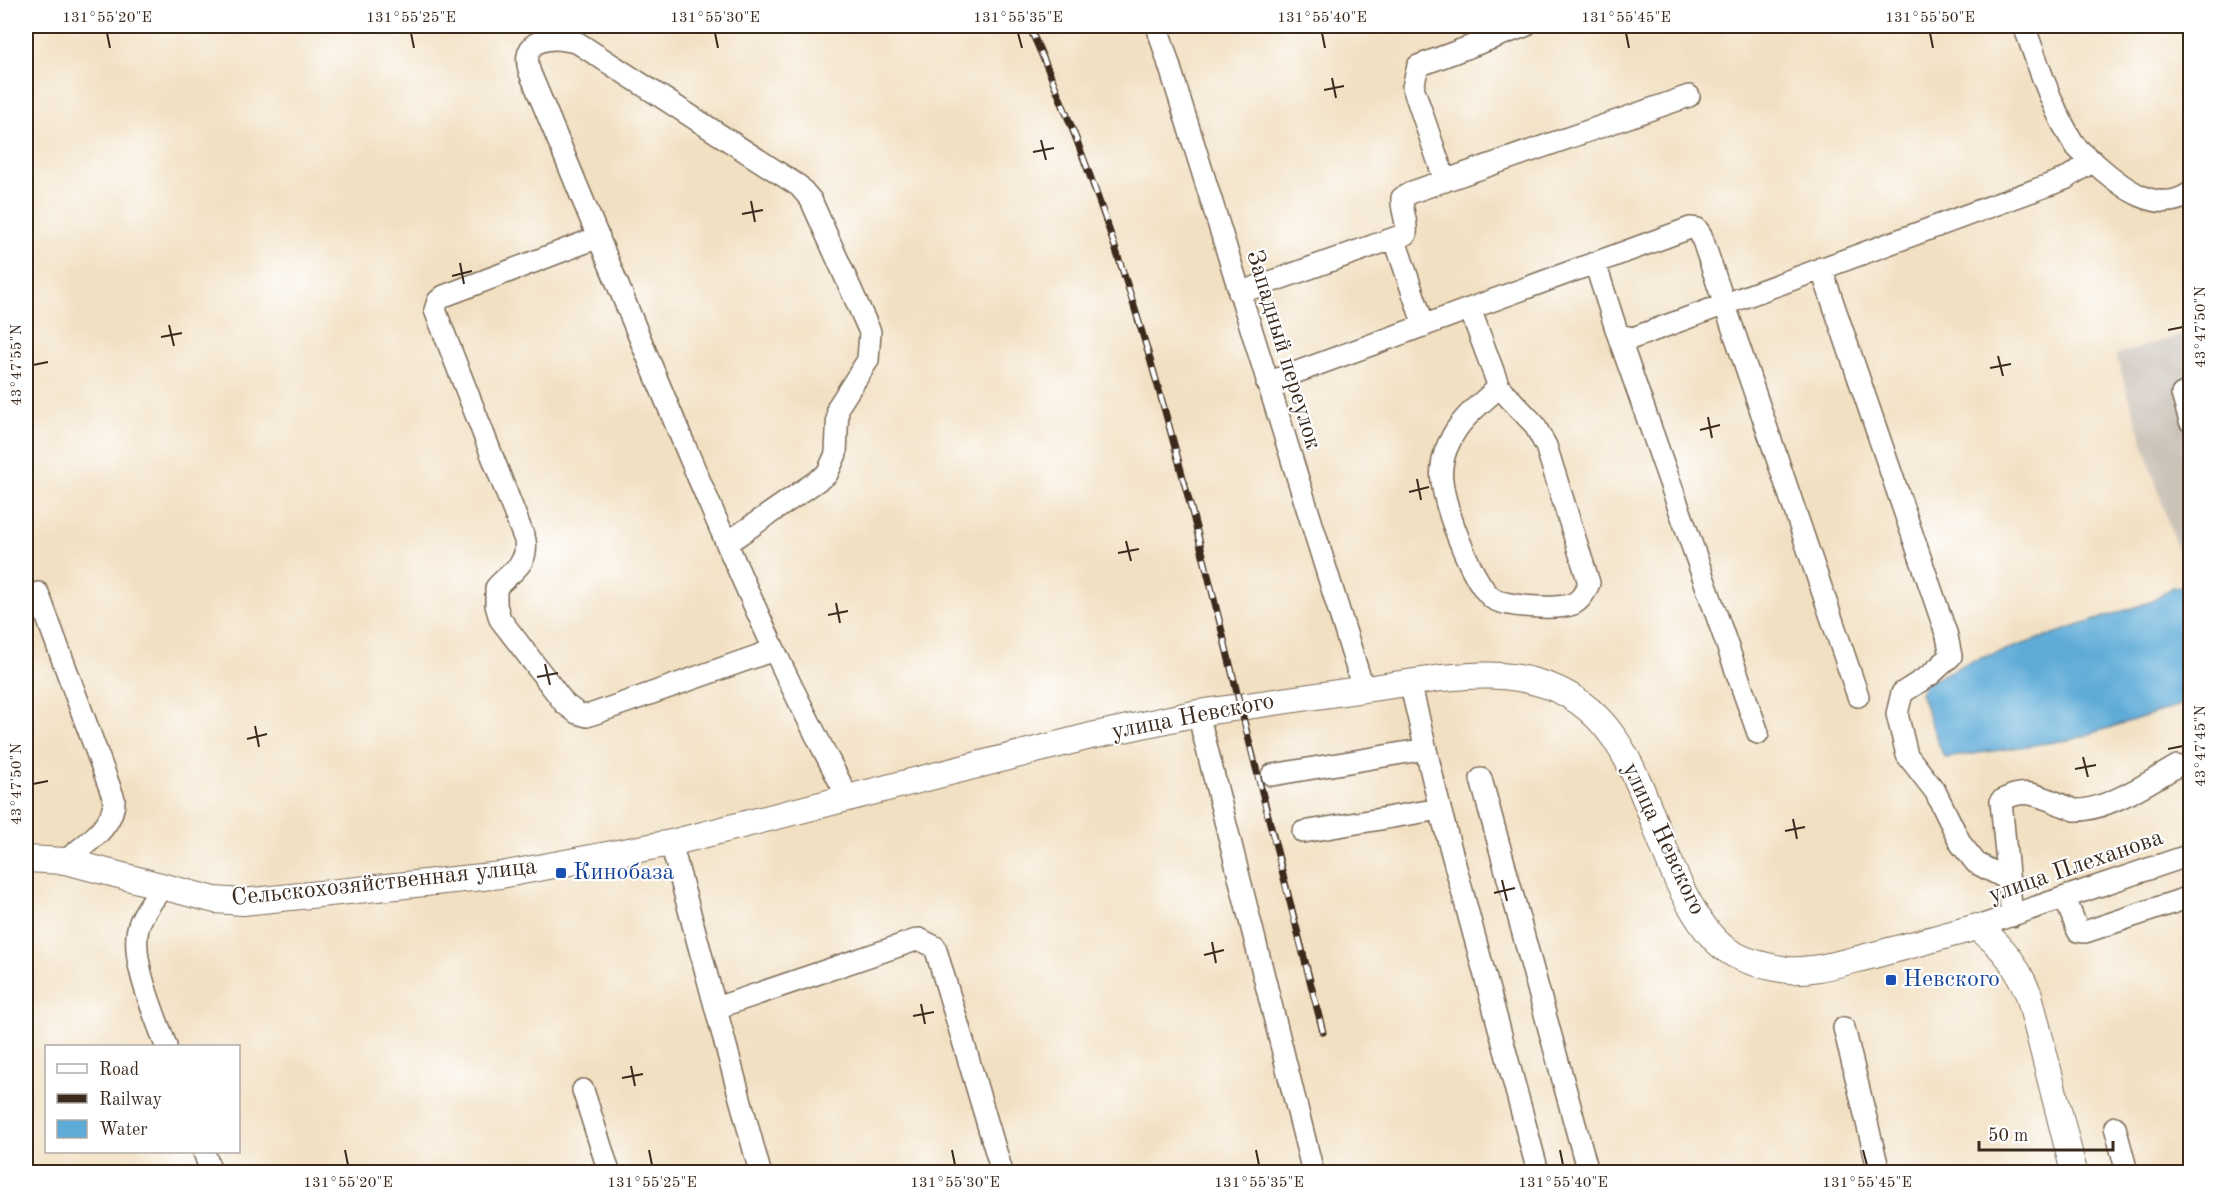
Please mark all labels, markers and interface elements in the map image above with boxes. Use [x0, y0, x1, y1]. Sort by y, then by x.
text: 131°55'20"E [62, 11, 152, 26]
text: 131°55'25"E [366, 11, 456, 26]
text: 131°55'30"E [670, 11, 760, 26]
text: 131°55'35"E [973, 11, 1063, 26]
text: 131°55'40"E [1277, 11, 1367, 26]
text: 131°55'45"E [1581, 11, 1671, 26]
text: 131°55'50"E [1885, 11, 1975, 26]
street label: Западный переулок [1241, 247, 1325, 453]
text: 43°47'50"N [2194, 286, 2209, 368]
text: 43°47'55"N [10, 324, 25, 406]
street label: улица Невского [1110, 689, 1276, 745]
text: 43°47'45"N [2194, 705, 2209, 787]
text: 43°47'50"N [10, 743, 25, 825]
street label: улица Невского [1617, 759, 1709, 919]
street label: улица Плеханова [1986, 826, 2167, 908]
street label: Сельскохозяйственная улица [230, 855, 538, 911]
place label: Кинобаза [573, 861, 675, 885]
marker: Кинобаза [554, 866, 568, 880]
place label: Невского [1903, 968, 2000, 992]
marker: Невского [1884, 973, 1898, 987]
legend [45, 1045, 240, 1153]
text: Road [99, 1061, 139, 1079]
text: Railway [99, 1091, 162, 1109]
scale bar [1979, 1114, 2112, 1152]
text: Water [99, 1121, 148, 1139]
text: 50 m [1988, 1127, 2028, 1145]
text: 131°55'20"E [303, 1176, 393, 1191]
text: 131°55'25"E [607, 1176, 697, 1191]
text: 131°55'30"E [910, 1176, 1000, 1191]
text: 131°55'35"E [1214, 1176, 1304, 1191]
text: 131°55'40"E [1518, 1176, 1608, 1191]
text: 131°55'45"E [1822, 1176, 1912, 1191]

